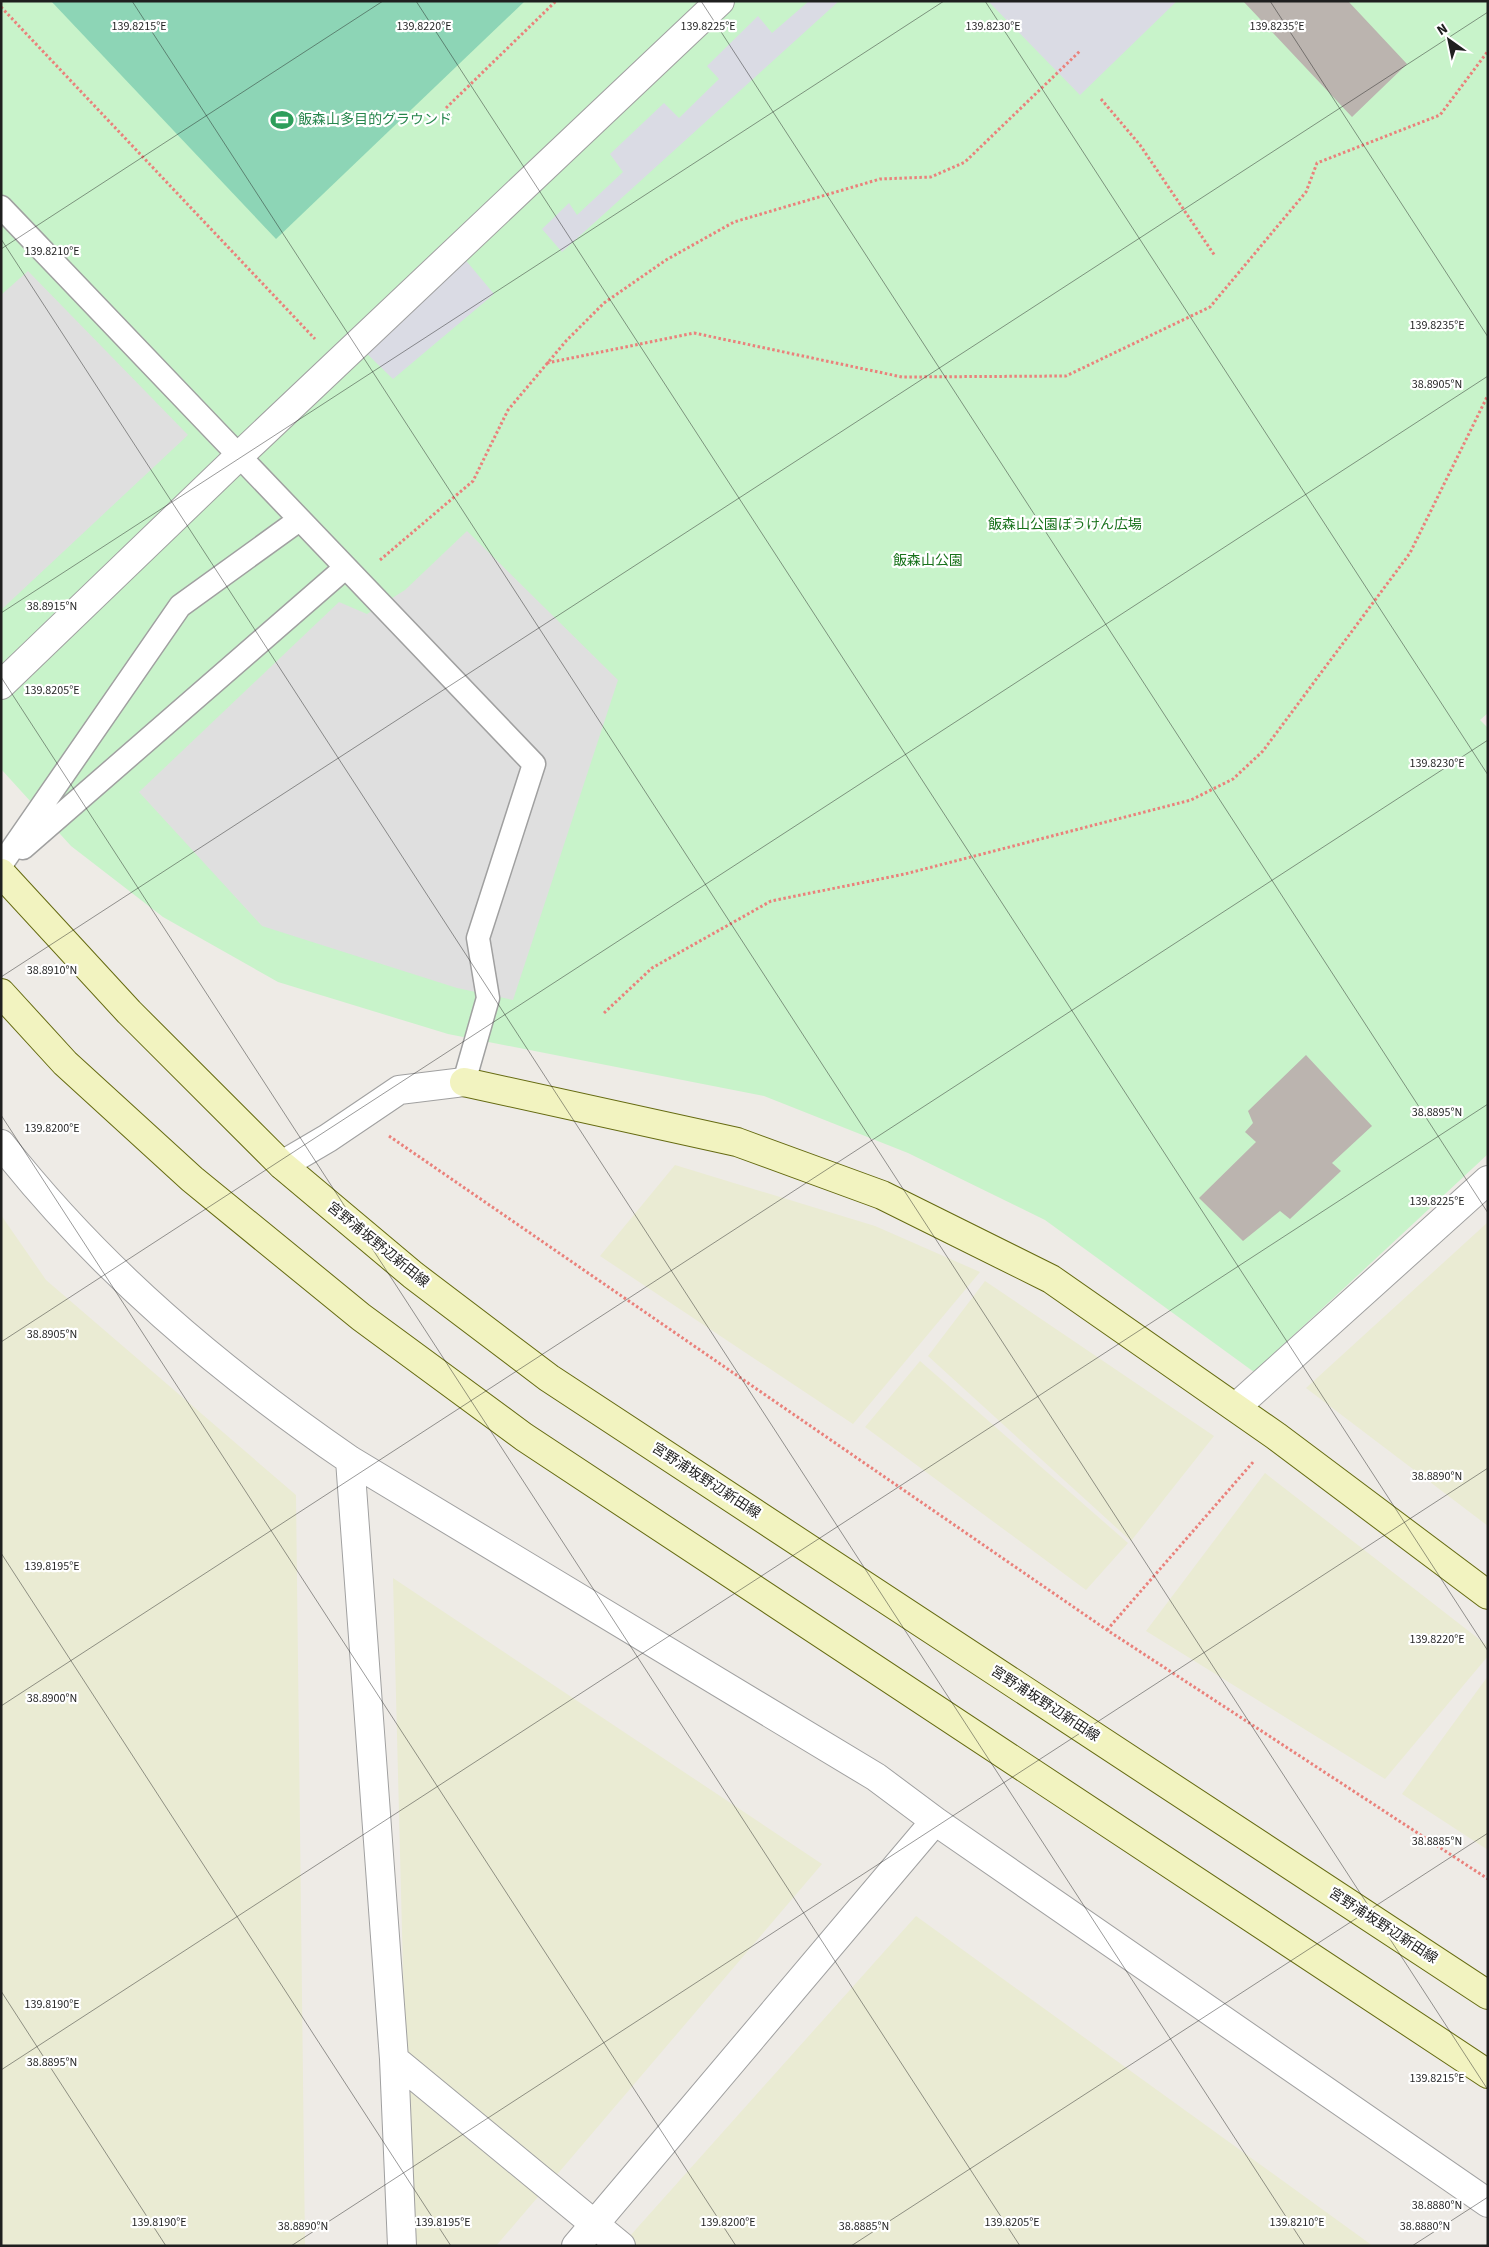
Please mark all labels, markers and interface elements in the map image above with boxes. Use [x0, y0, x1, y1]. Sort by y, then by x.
north arrow [1424, 15, 1474, 65]
text: 139.8215°E [111, 18, 167, 35]
text: 139.8220°E [396, 18, 452, 35]
text: 139.8225°E [680, 18, 736, 35]
text: 139.8230°E [965, 18, 1021, 35]
text: 139.8235°E [1249, 18, 1305, 35]
text: N [1433, 19, 1452, 41]
sports icon: 飯森山多目的グラウンド [269, 107, 295, 133]
place label: 飯森山多目的グラウンド [298, 110, 452, 130]
text: 139.8210°E [24, 243, 80, 260]
text: 139.8235°E [1409, 317, 1465, 334]
text: 38.8905°N [1412, 376, 1462, 393]
park label: 飯森山公園ぼうけん広場 [988, 515, 1142, 535]
park label: 飯森山公園 [893, 551, 963, 571]
text: 38.8915°N [27, 598, 77, 615]
text: 139.8205°E [24, 682, 80, 699]
text: 139.8230°E [1409, 755, 1465, 772]
text: 38.8910°N [27, 962, 77, 979]
text: 38.8895°N [1412, 1104, 1462, 1121]
text: 139.8200°E [24, 1120, 80, 1137]
text: 139.8225°E [1409, 1193, 1465, 1210]
street label: 宮野浦坂野辺新田線 [323, 1198, 433, 1292]
text: 38.8905°N [27, 1326, 77, 1343]
street label: 宮野浦坂野辺新田線 [648, 1438, 764, 1524]
text: 38.8890°N [1412, 1468, 1462, 1485]
text: 139.8195°E [24, 1558, 80, 1575]
text: 139.8220°E [1409, 1631, 1465, 1648]
street label: 宮野浦坂野辺新田線 [987, 1661, 1103, 1747]
text: 38.8900°N [27, 1690, 77, 1707]
text: 38.8885°N [1412, 1833, 1462, 1850]
street label: 宮野浦坂野辺新田線 [1325, 1883, 1441, 1969]
text: 139.8190°E [24, 1996, 80, 2013]
text: 38.8895°N [27, 2054, 77, 2071]
text: 139.8215°E [1409, 2070, 1465, 2087]
text: 38.8880°N [1412, 2197, 1462, 2214]
text: 139.8190°E [131, 2214, 187, 2231]
text: 139.8195°E [415, 2214, 471, 2231]
text: 139.8200°E [700, 2214, 756, 2231]
text: 139.8205°E [984, 2214, 1040, 2231]
text: 139.8210°E [1269, 2214, 1325, 2231]
text: 38.8890°N [278, 2218, 328, 2235]
text: 38.8885°N [839, 2218, 889, 2235]
text: 38.8880°N [1400, 2218, 1450, 2235]

